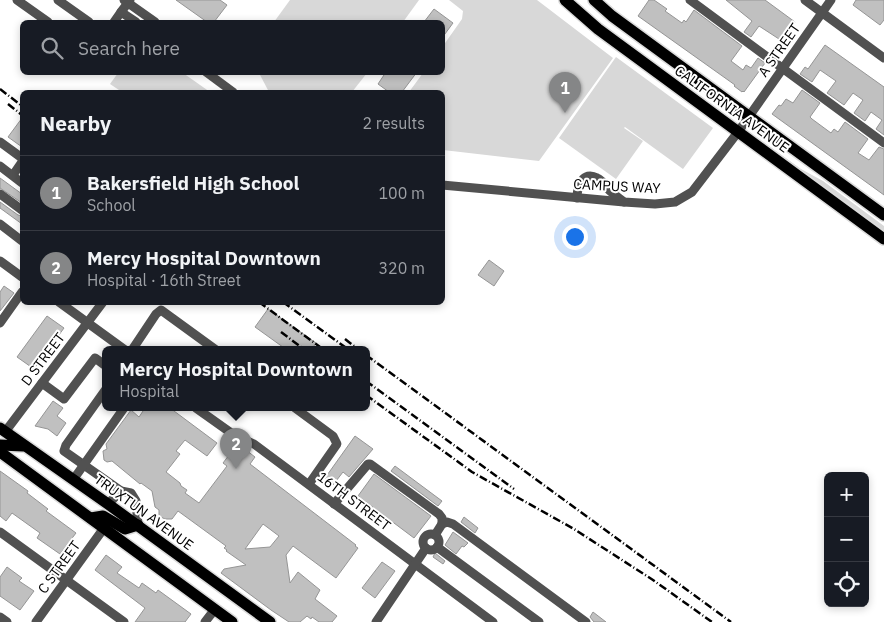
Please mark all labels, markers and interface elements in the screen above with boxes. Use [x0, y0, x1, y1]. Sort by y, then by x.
search box [20, 20, 445, 75]
street label: A STREET [754, 20, 804, 80]
icon: search [38, 34, 66, 62]
text: Search here [78, 36, 180, 60]
street label: CALIFORNIA AVENUE [671, 61, 793, 157]
pin: 1 [549, 72, 581, 113]
text: Nearby [40, 109, 111, 137]
text: 2 results [362, 113, 425, 133]
text: Bakersfield High School [87, 171, 299, 195]
street label: CAMPUS WAY [573, 175, 662, 197]
text: 1 [51, 183, 61, 203]
text: 100 m [378, 183, 425, 203]
text: School [87, 195, 136, 215]
your location [562, 224, 588, 250]
text: Mercy Hospital Downtown [87, 246, 321, 270]
text: 2 [51, 258, 61, 278]
text: 320 m [378, 258, 425, 278]
text: Hospital · 16th Street [87, 270, 241, 290]
street label: D STREET [17, 329, 69, 389]
popup [102, 346, 370, 411]
text: Mercy Hospital Downtown [119, 357, 353, 381]
text: Hospital [119, 381, 179, 401]
pin: 2 [220, 428, 252, 469]
street label: 16TH STREET [314, 468, 394, 534]
street label: TRUXTUN AVENUE [91, 470, 197, 554]
map controls [824, 472, 869, 607]
button: + [824, 472, 869, 517]
button: − [824, 517, 869, 562]
street label: C STREET [34, 537, 84, 597]
button: locate [824, 562, 869, 607]

